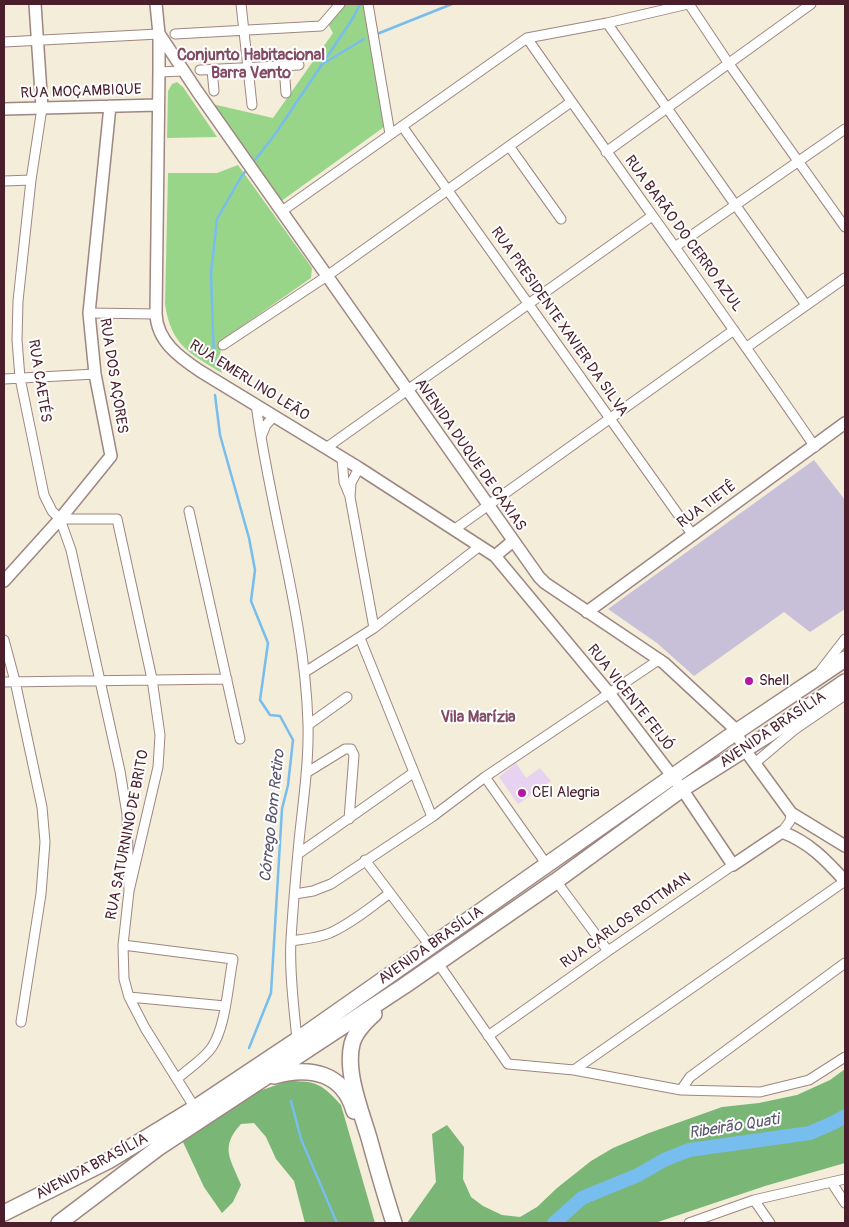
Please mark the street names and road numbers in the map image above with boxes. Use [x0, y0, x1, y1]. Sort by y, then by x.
street label: RUA MOÇAMBIQUE [20, 81, 142, 103]
street label: RUA BARÃO DO CERRO AZUL [620, 152, 746, 316]
street label: RUA PRESIDENTE XAVIER DA SILVA [487, 224, 631, 420]
street label: RUA DOS AÇORES [95, 317, 131, 435]
street label: RUA EMERLINO LEÃO [186, 337, 312, 425]
street label: RUA CAETÉS [24, 338, 54, 424]
street label: AVENIDA DUQUE DE CAXIAS [410, 375, 530, 535]
street label: RUA TIETÊ [674, 478, 740, 532]
street label: RUA VICENTE FEIJÓ [583, 641, 677, 755]
street label: AVENIDA BRASÍLIA [717, 688, 829, 772]
street label: RUA SATURNINO DE BRITO [103, 748, 153, 922]
street label: RUA CARLOS ROTTMAN [557, 869, 695, 973]
street label: AVENIDA BRASÍLIA [375, 903, 487, 989]
street label: AVENIDA BRASÍLIA [33, 1130, 151, 1204]

